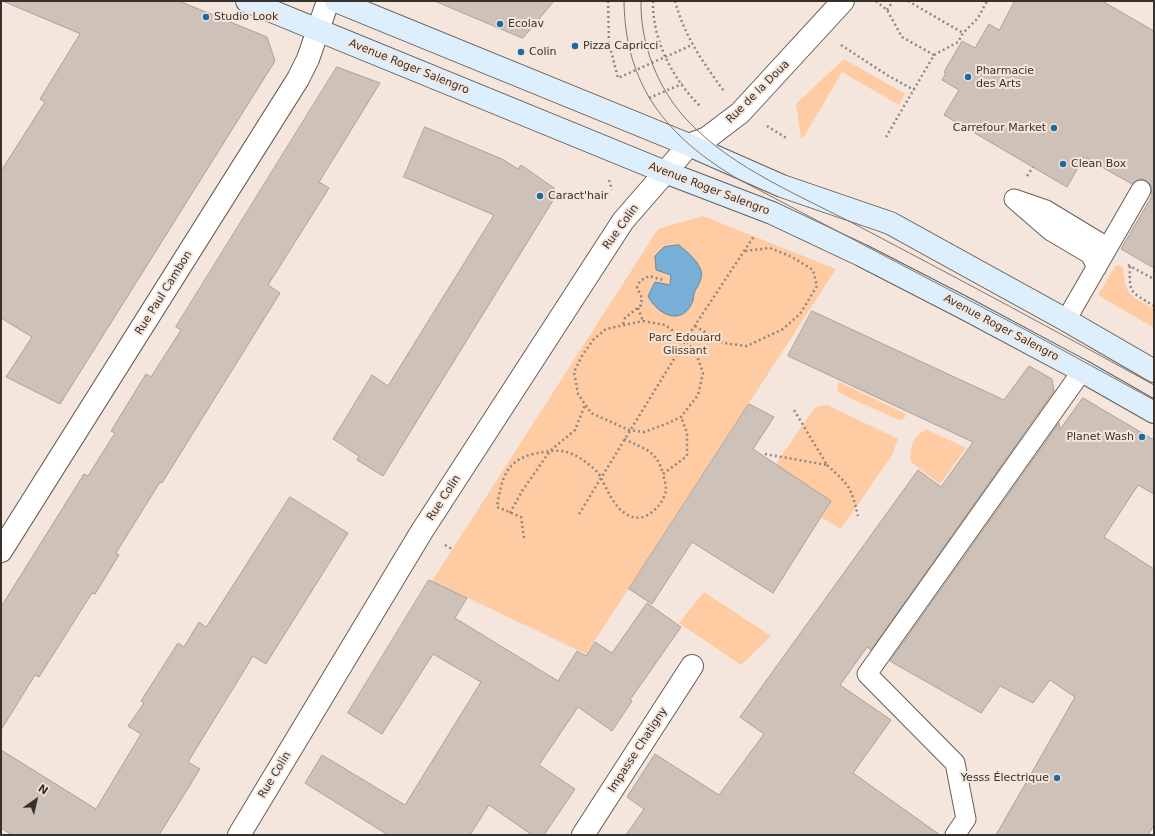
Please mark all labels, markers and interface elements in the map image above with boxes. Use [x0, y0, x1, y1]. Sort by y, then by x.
place label: Studio Look [214, 10, 278, 24]
marker: Studio Look [201, 12, 211, 22]
place label: Ecolav [508, 17, 544, 31]
marker: Ecolav [495, 19, 505, 29]
street label: Avenue Roger Salengro [347, 37, 471, 97]
place label: Pizza Capricci [583, 39, 658, 53]
marker: Pizza Capricci [570, 41, 580, 51]
place label: Colin [529, 45, 556, 59]
marker: Colin [516, 47, 526, 57]
street label: Rue de la Doua [724, 58, 792, 126]
place label: Pharmacie des Arts [976, 64, 1034, 90]
marker: Pharmacie des Arts [963, 72, 973, 82]
place label: Carrefour Market [953, 121, 1046, 135]
marker: Carrefour Market [1049, 123, 1059, 133]
place label: Clean Box [1071, 157, 1126, 171]
marker: Clean Box [1058, 159, 1068, 169]
street label: Avenue Roger Salengro [647, 160, 771, 218]
place label: Caract'hair [548, 189, 608, 203]
marker: Caract'hair [535, 191, 545, 201]
street label: Rue Colin [600, 202, 642, 252]
street label: Rue Paul Cambon [133, 249, 195, 337]
street label: Avenue Roger Salengro [941, 292, 1061, 364]
park label: Parc Edouard Glissant [649, 331, 721, 357]
place label: Planet Wash [1066, 430, 1134, 444]
marker: Planet Wash [1137, 432, 1147, 442]
street label: Rue Colin [424, 473, 464, 523]
street label: Impasse Chatigny [606, 705, 670, 795]
street label: Rue Colin [256, 749, 294, 801]
place label: Yesss Électrique [961, 771, 1049, 785]
marker: Yesss Électrique [1052, 773, 1062, 783]
north arrow [16, 780, 56, 820]
text: N [36, 782, 50, 798]

